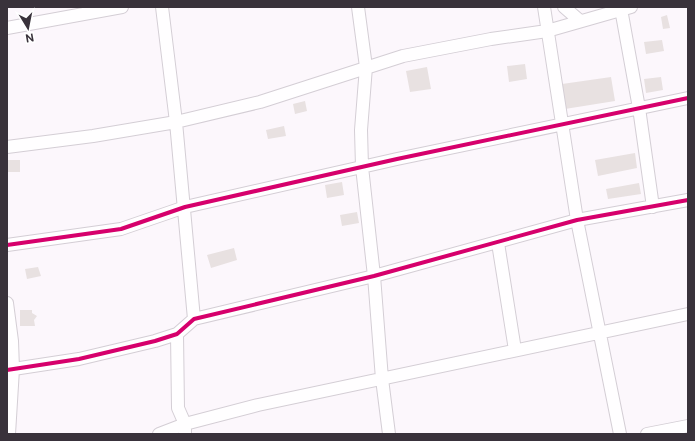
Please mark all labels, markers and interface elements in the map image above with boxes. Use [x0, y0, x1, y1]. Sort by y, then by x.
north arrow [8, 8, 48, 48]
text: N [24, 31, 35, 45]

